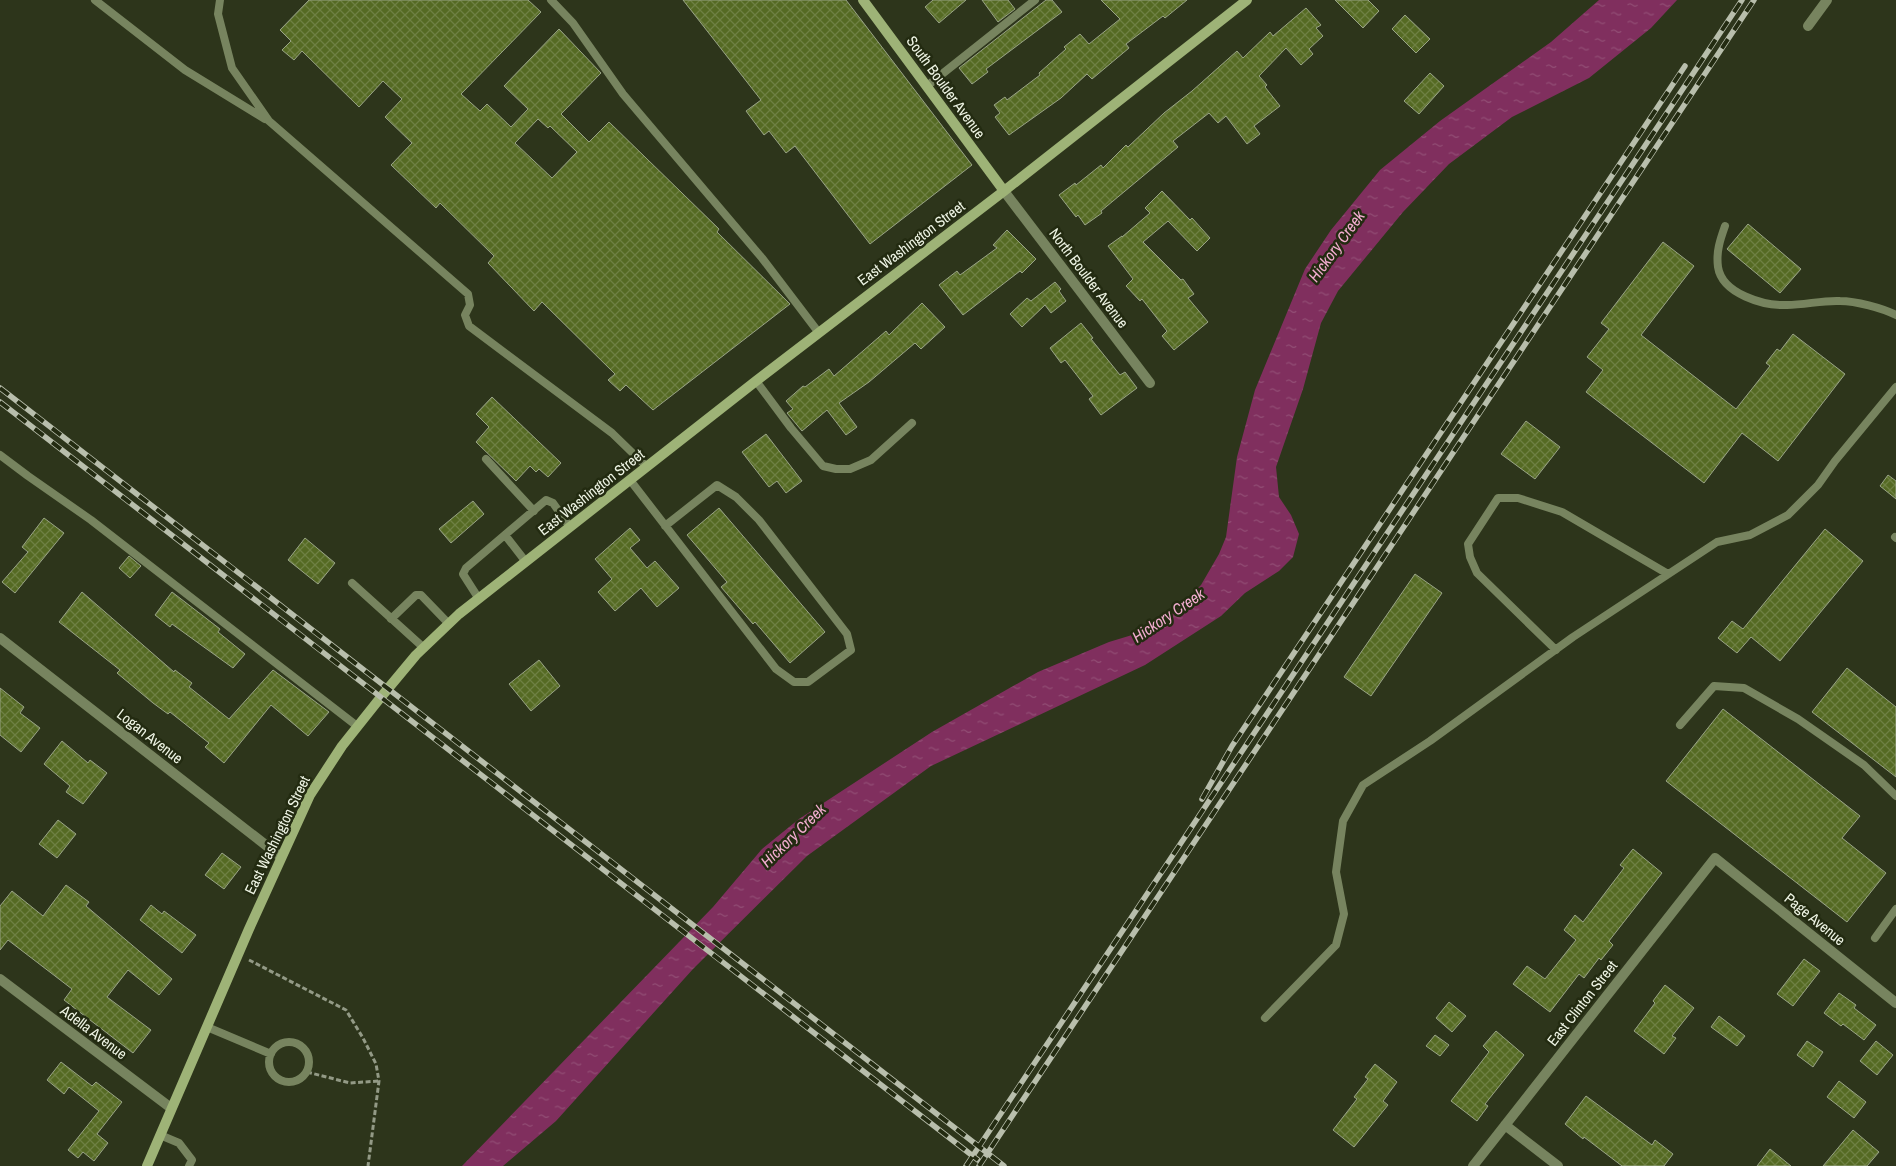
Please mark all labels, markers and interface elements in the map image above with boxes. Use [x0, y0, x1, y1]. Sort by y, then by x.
street label: South Boulder Avenue [902, 31, 991, 143]
street label: East Washington Street [853, 195, 969, 290]
water label: Hickory Creek [1303, 206, 1370, 286]
street label: North Boulder Avenue [1044, 224, 1134, 332]
street label: East Washington Street [534, 444, 649, 540]
water label: Hickory Creek [1127, 582, 1209, 647]
street label: Logan Avenue [113, 704, 187, 769]
street label: East Washington Street [239, 772, 315, 898]
water label: Hickory Creek [755, 798, 831, 872]
street label: Page Avenue [1780, 888, 1850, 950]
street label: East Clinton Street [1542, 955, 1622, 1050]
street label: Adella Avenue [56, 999, 132, 1064]

